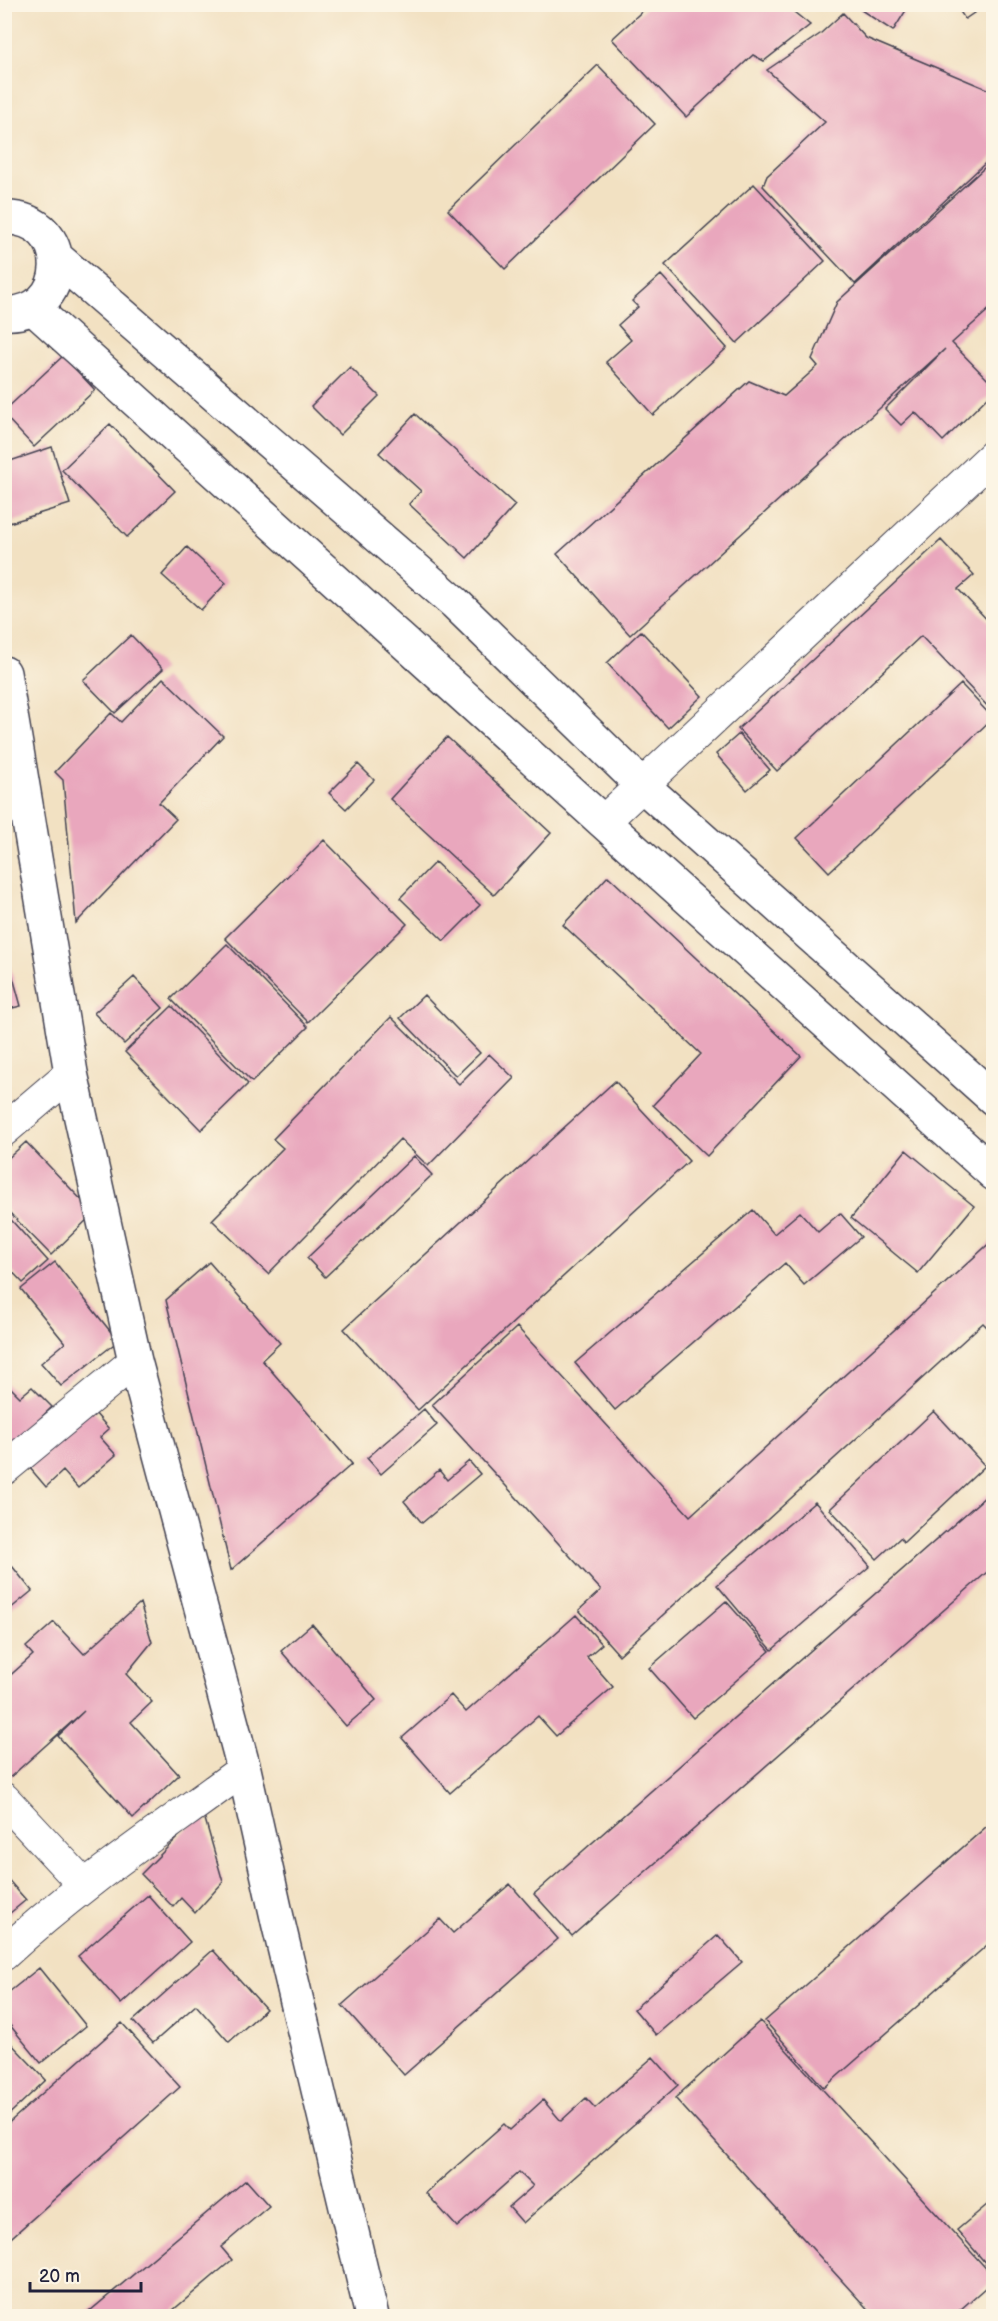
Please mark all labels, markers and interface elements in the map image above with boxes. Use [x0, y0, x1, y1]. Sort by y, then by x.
scale bar [30, 2255, 141, 2293]
text: 20 m [39, 2266, 80, 2287]

